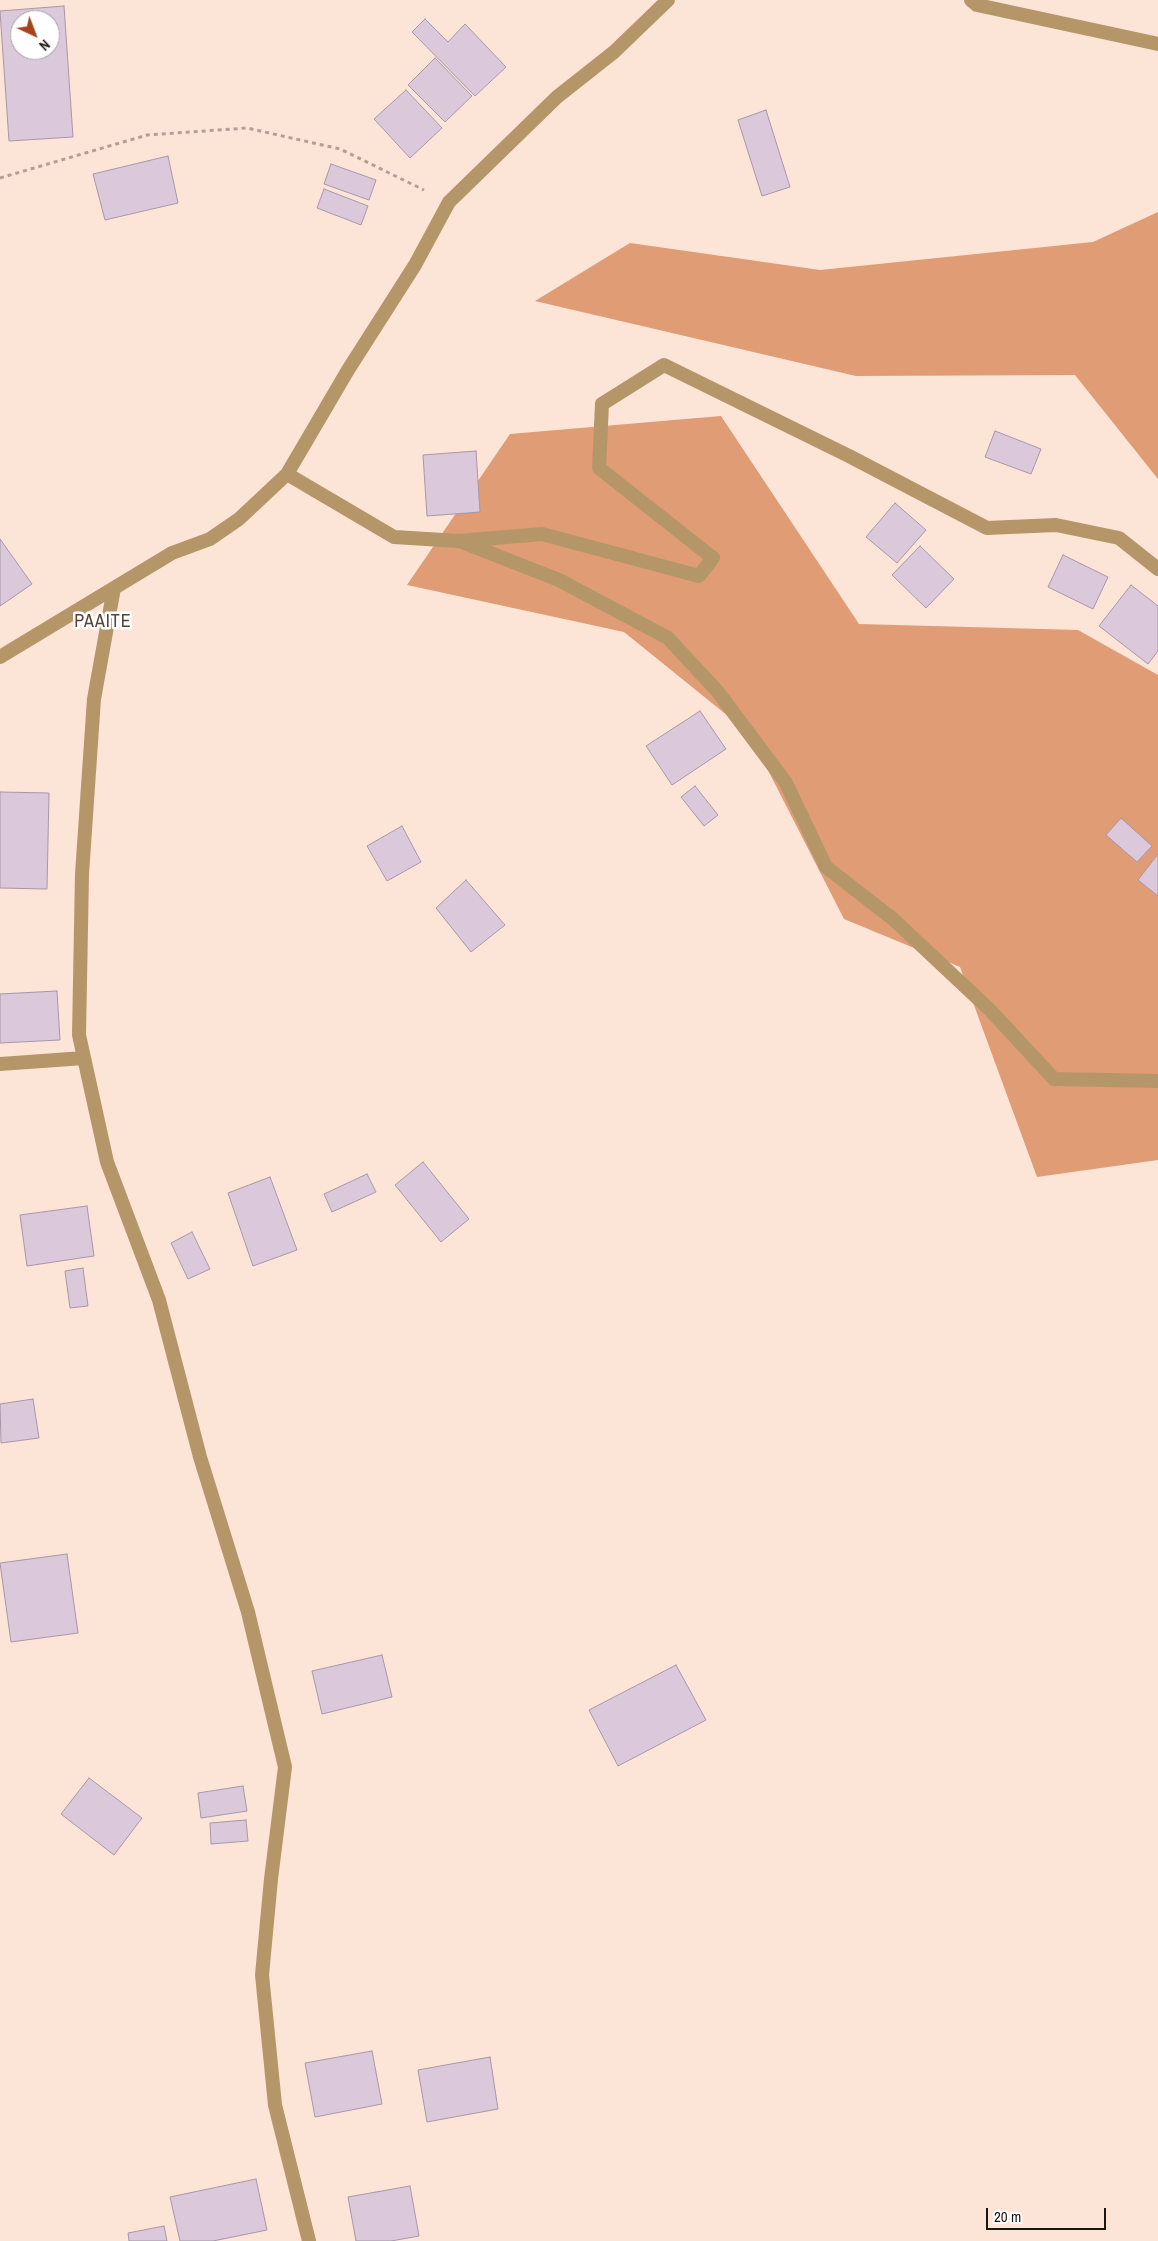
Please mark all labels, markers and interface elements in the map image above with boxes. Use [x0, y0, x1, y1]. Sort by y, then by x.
north arrow [10, 10, 60, 60]
text: N [35, 36, 54, 55]
district label: PAAITE [74, 611, 132, 633]
scale bar [988, 2198, 1108, 2230]
text: 20 m [994, 2206, 1021, 2227]

